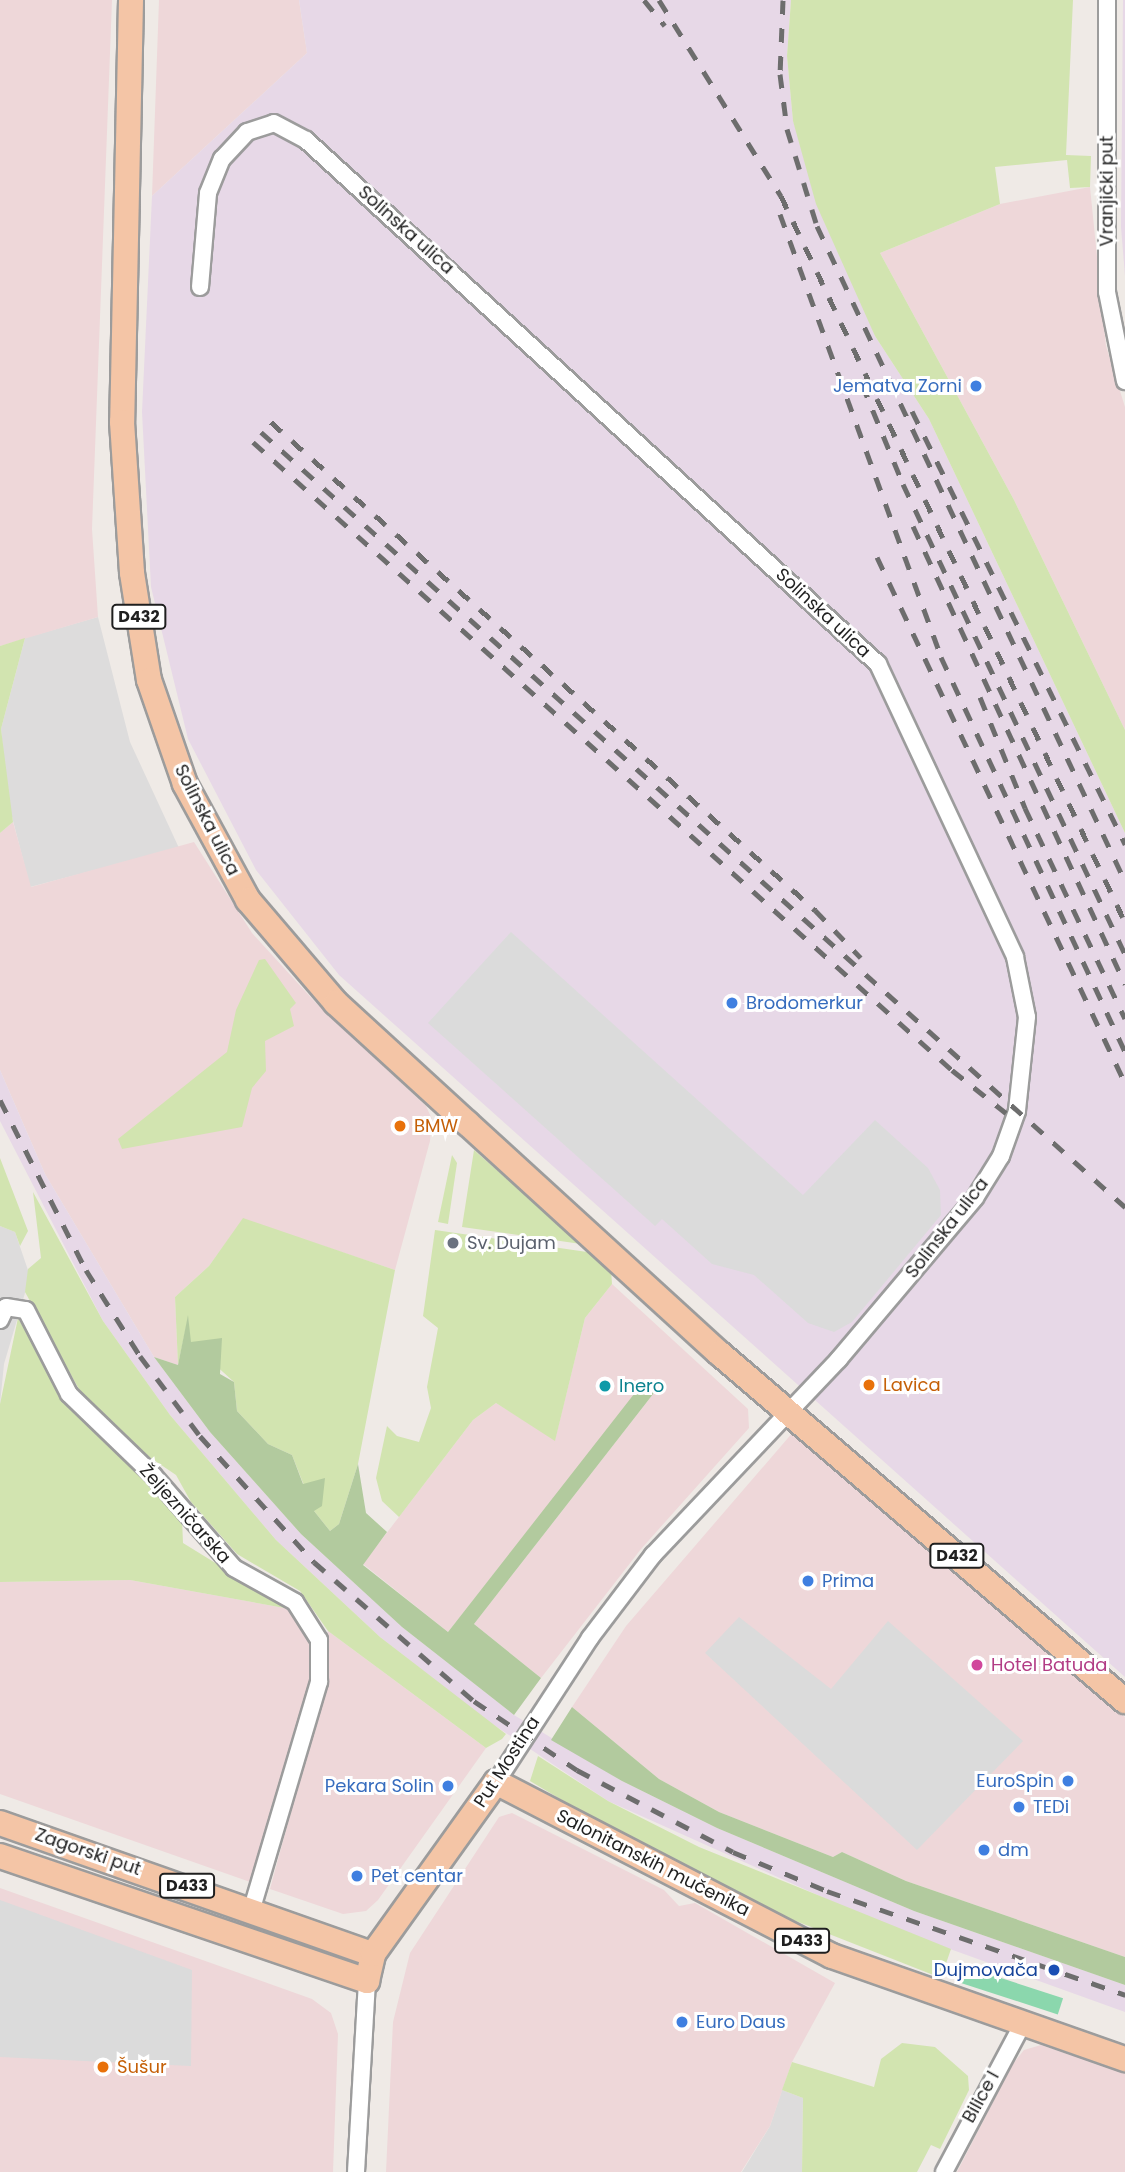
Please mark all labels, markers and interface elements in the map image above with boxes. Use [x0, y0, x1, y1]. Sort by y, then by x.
street label: Vranjički put [1096, 135, 1118, 247]
street label: Solinska ulica [354, 181, 458, 279]
place label: Jematva Zorni [833, 375, 962, 397]
marker: Jematva Zorni [968, 378, 984, 394]
street label: Solinska ulica [771, 564, 875, 662]
road number: D432 [111, 604, 167, 630]
street label: Solinska ulica [170, 761, 244, 879]
place label: Brodomerkur [746, 992, 863, 1014]
marker: Brodomerkur [724, 995, 740, 1011]
place label: BMW [414, 1115, 458, 1137]
marker: BMW [392, 1118, 408, 1134]
street label: Solinska ulica [901, 1173, 993, 1283]
place label: Sv. Dujam [467, 1232, 556, 1254]
marker: Sv. Dujam [445, 1235, 461, 1251]
place label: Lavica [883, 1374, 941, 1396]
place label: Inero [619, 1375, 664, 1397]
marker: Lavica [861, 1377, 877, 1393]
marker: Inero [597, 1378, 613, 1394]
street label: Željezničarska [135, 1460, 235, 1568]
road number: D432 [929, 1544, 985, 1568]
place label: Prima [822, 1570, 874, 1592]
marker: Prima [800, 1573, 816, 1589]
place label: Hotel Batuda [991, 1654, 1108, 1676]
marker: Hotel Batuda [969, 1657, 985, 1673]
street label: Put Mostina [470, 1712, 544, 1812]
place label: EuroSpin [976, 1770, 1054, 1792]
marker: EuroSpin [1060, 1773, 1076, 1789]
place label: Pekara Solin [325, 1775, 434, 1797]
marker: Pekara Solin [440, 1778, 456, 1794]
place label: TEDi [1033, 1796, 1069, 1818]
marker: TEDi [1011, 1799, 1027, 1815]
street label: Salonitanskih mučenika [553, 1805, 753, 1921]
street label: Zagorski put [32, 1824, 144, 1880]
place label: dm [998, 1839, 1029, 1861]
marker: dm [976, 1842, 992, 1858]
place label: Pet centar [371, 1865, 463, 1887]
marker: Pet centar [349, 1868, 365, 1884]
road number: D433 [159, 1874, 215, 1898]
road number: D433 [774, 1928, 830, 1954]
place label: Dujmovača [934, 1959, 1038, 1981]
marker: Dujmovača [1044, 1960, 1064, 1980]
place label: Euro Daus [696, 2011, 786, 2033]
marker: Euro Daus [674, 2014, 690, 2030]
place label: Šušur [117, 2056, 167, 2078]
marker: Šušur [95, 2059, 111, 2075]
street label: Bilice I [958, 2067, 1004, 2127]

